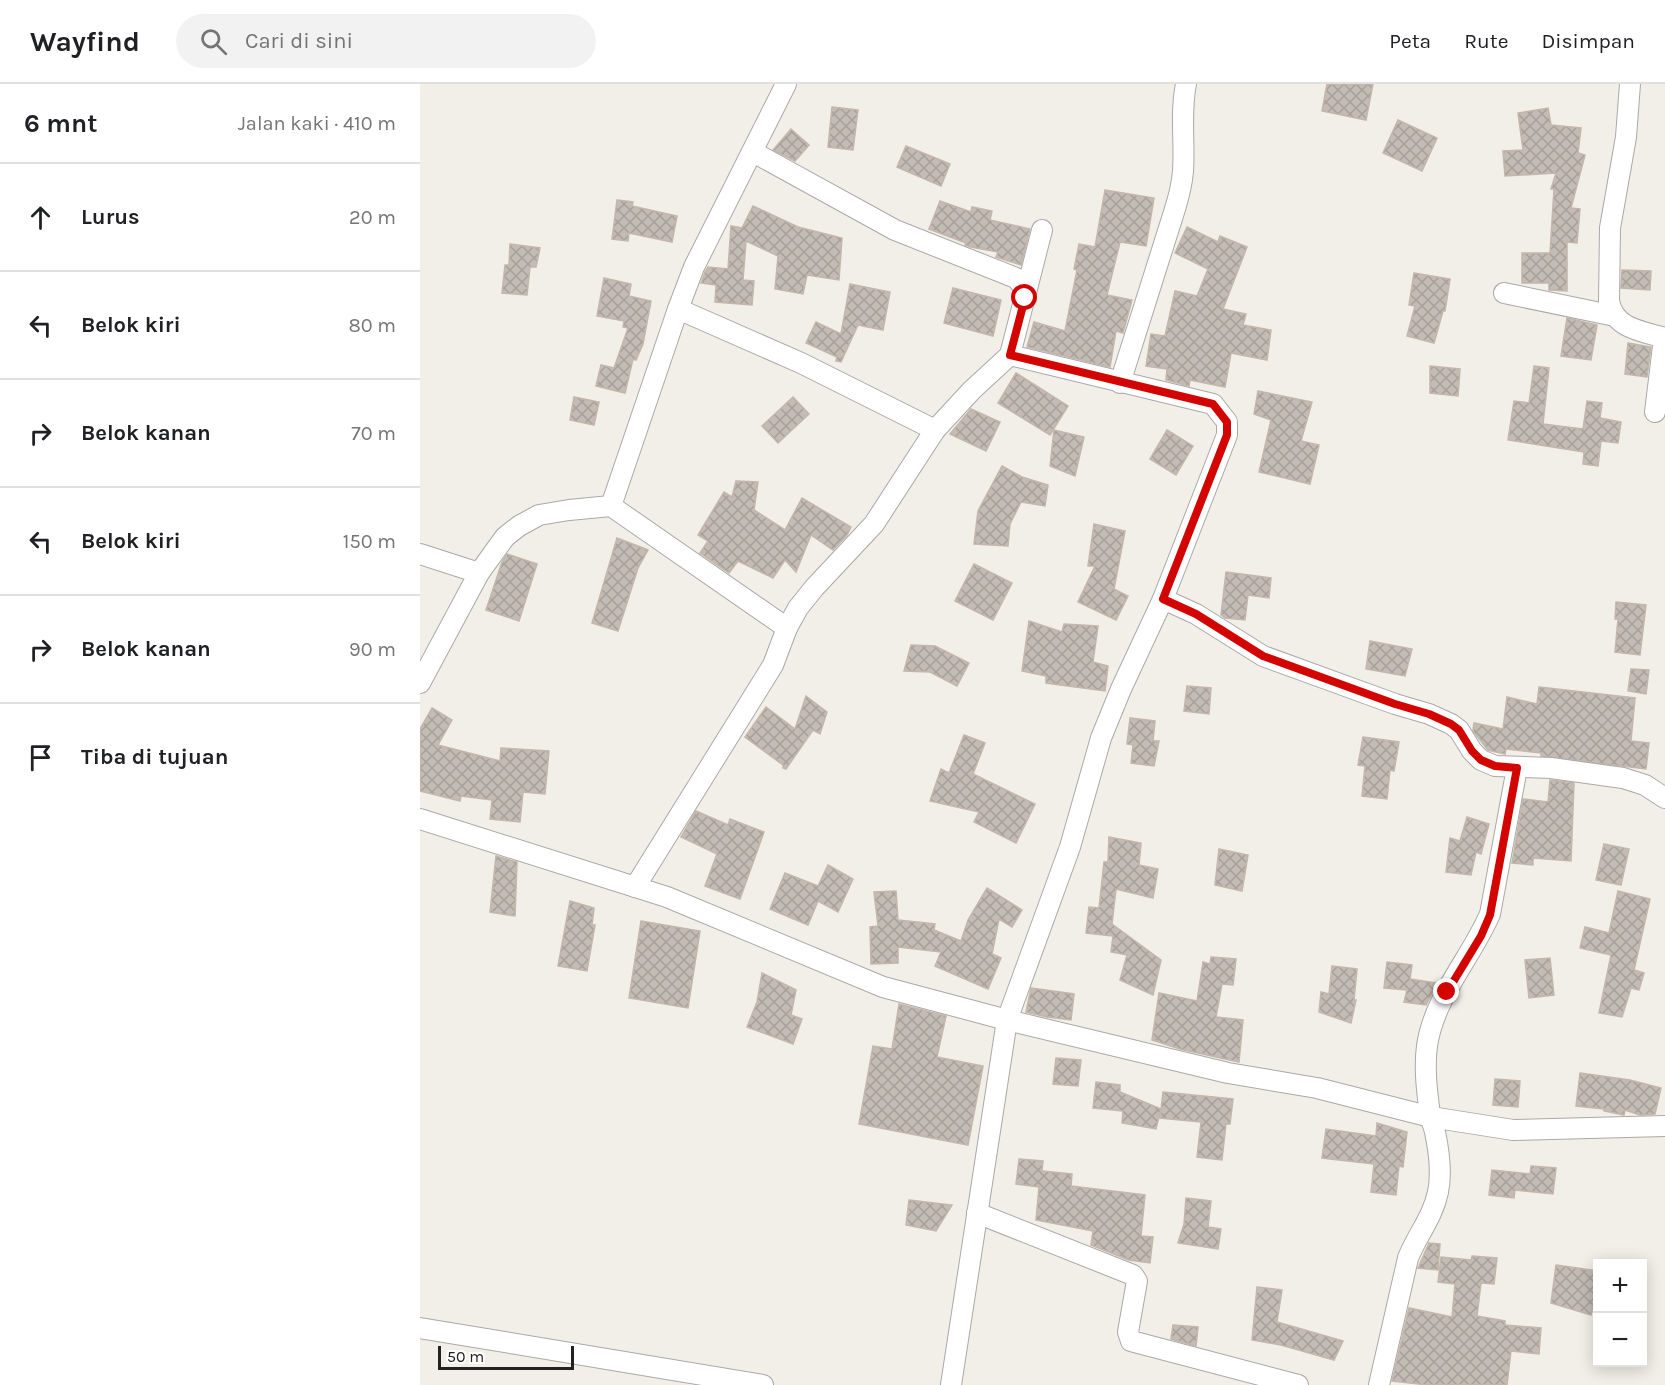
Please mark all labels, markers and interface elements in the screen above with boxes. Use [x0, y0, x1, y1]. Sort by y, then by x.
search box [176, 14, 596, 68]
text: Wayfind [30, 25, 140, 58]
icon: search [197, 25, 230, 58]
text: Cari di sini [245, 28, 353, 54]
text: Peta [1389, 29, 1431, 53]
text: Rute [1464, 29, 1508, 53]
text: Disimpan [1541, 29, 1635, 53]
text: 6 mnt [24, 108, 98, 139]
text: Jalan kaki · 410 m [238, 112, 396, 135]
icon: ahead [24, 201, 57, 234]
text: Lurus [81, 204, 140, 230]
text: 20 m [349, 206, 396, 229]
route start [1011, 284, 1037, 310]
icon: left [24, 309, 57, 342]
text: Belok kiri [81, 312, 181, 338]
text: 80 m [348, 314, 396, 337]
icon: right [24, 417, 57, 450]
text: Belok kanan [81, 420, 211, 446]
text: 70 m [351, 422, 396, 445]
icon: left [24, 525, 57, 558]
text: Belok kiri [81, 528, 181, 554]
text: 150 m [343, 530, 396, 553]
icon: right [24, 633, 57, 666]
text: Belok kanan [81, 636, 211, 662]
text: 90 m [349, 638, 396, 661]
icon: arrive [24, 741, 57, 774]
text: Tiba di tujuan [81, 744, 228, 770]
route end [1433, 978, 1459, 1004]
map controls [1593, 1259, 1647, 1367]
button: + [1593, 1259, 1647, 1313]
button: − [1593, 1313, 1647, 1367]
scale bar [438, 1343, 574, 1370]
text: 50 m [447, 1347, 484, 1366]

